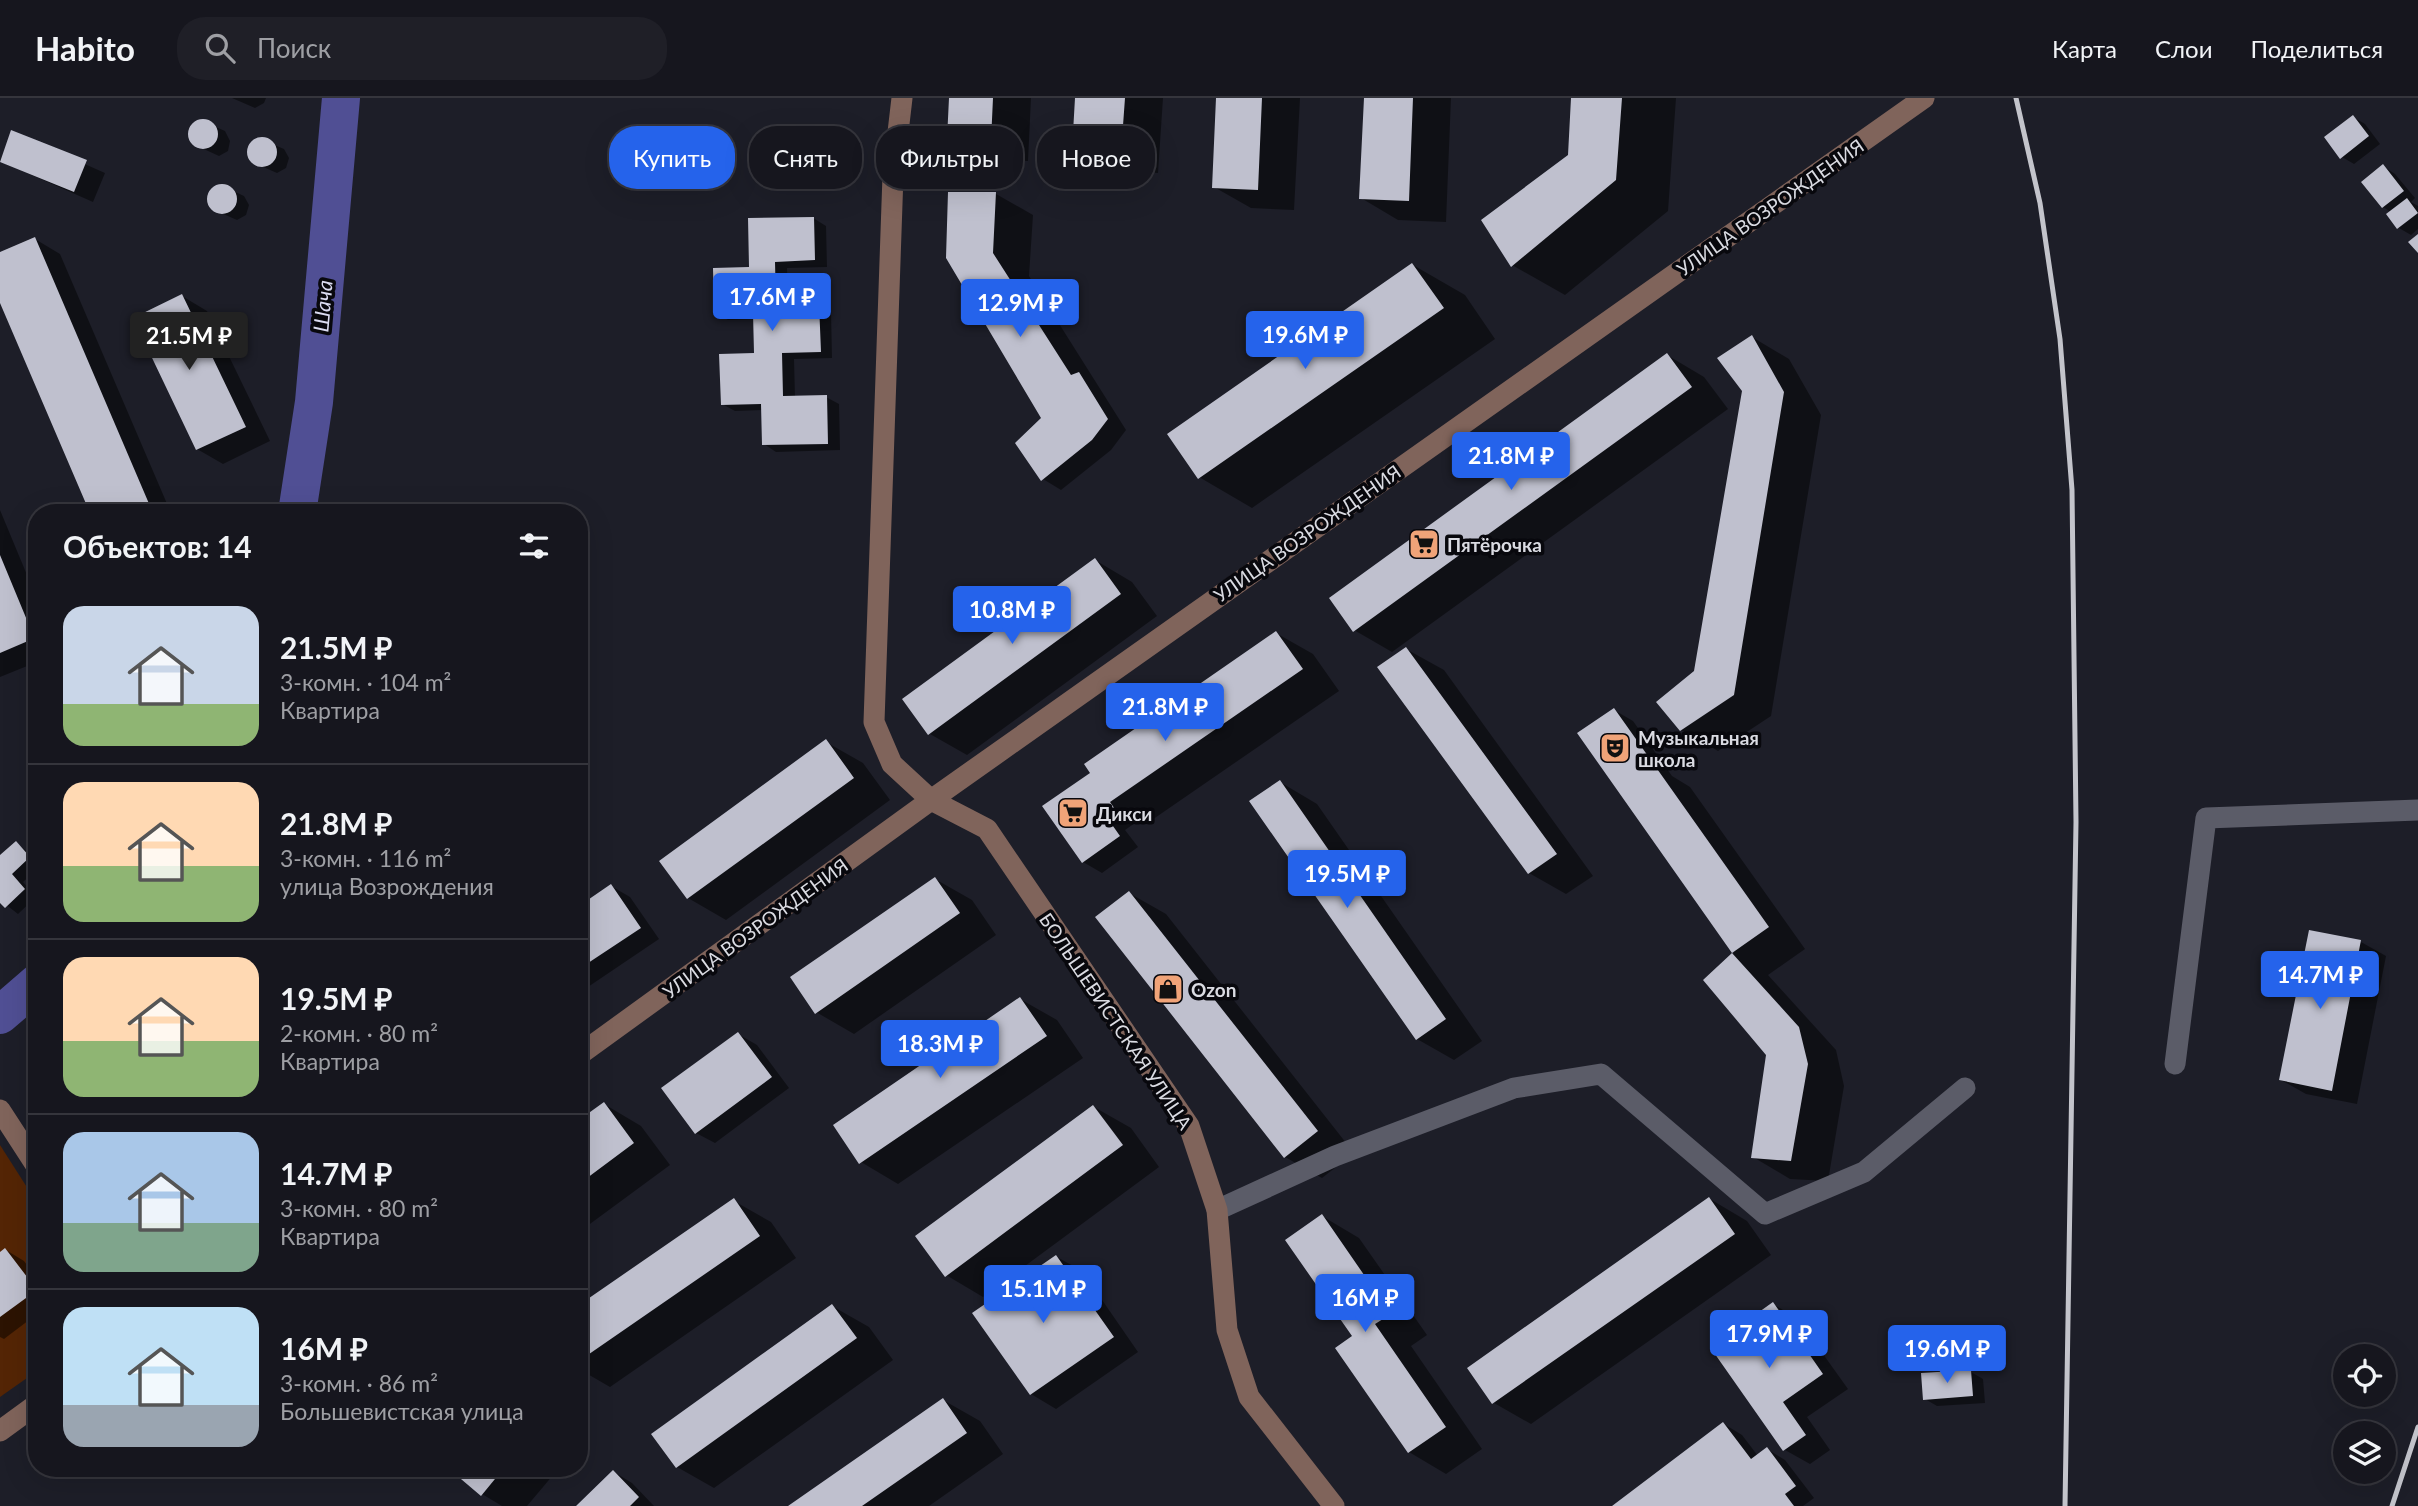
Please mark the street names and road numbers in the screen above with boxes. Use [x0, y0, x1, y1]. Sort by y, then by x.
street label: УЛИЦА ВОЗРОЖДЕНИЯ [1672, 134, 1868, 280]
street label: УЛИЦА ВОЗРОЖДЕНИЯ [1209, 460, 1405, 606]
street label: УЛИЦА ВОЗРОЖДЕНИЯ [658, 853, 852, 1003]
street label: БОЛЬШЕВИСТСКАЯ УЛИЦА [1035, 908, 1197, 1134]

